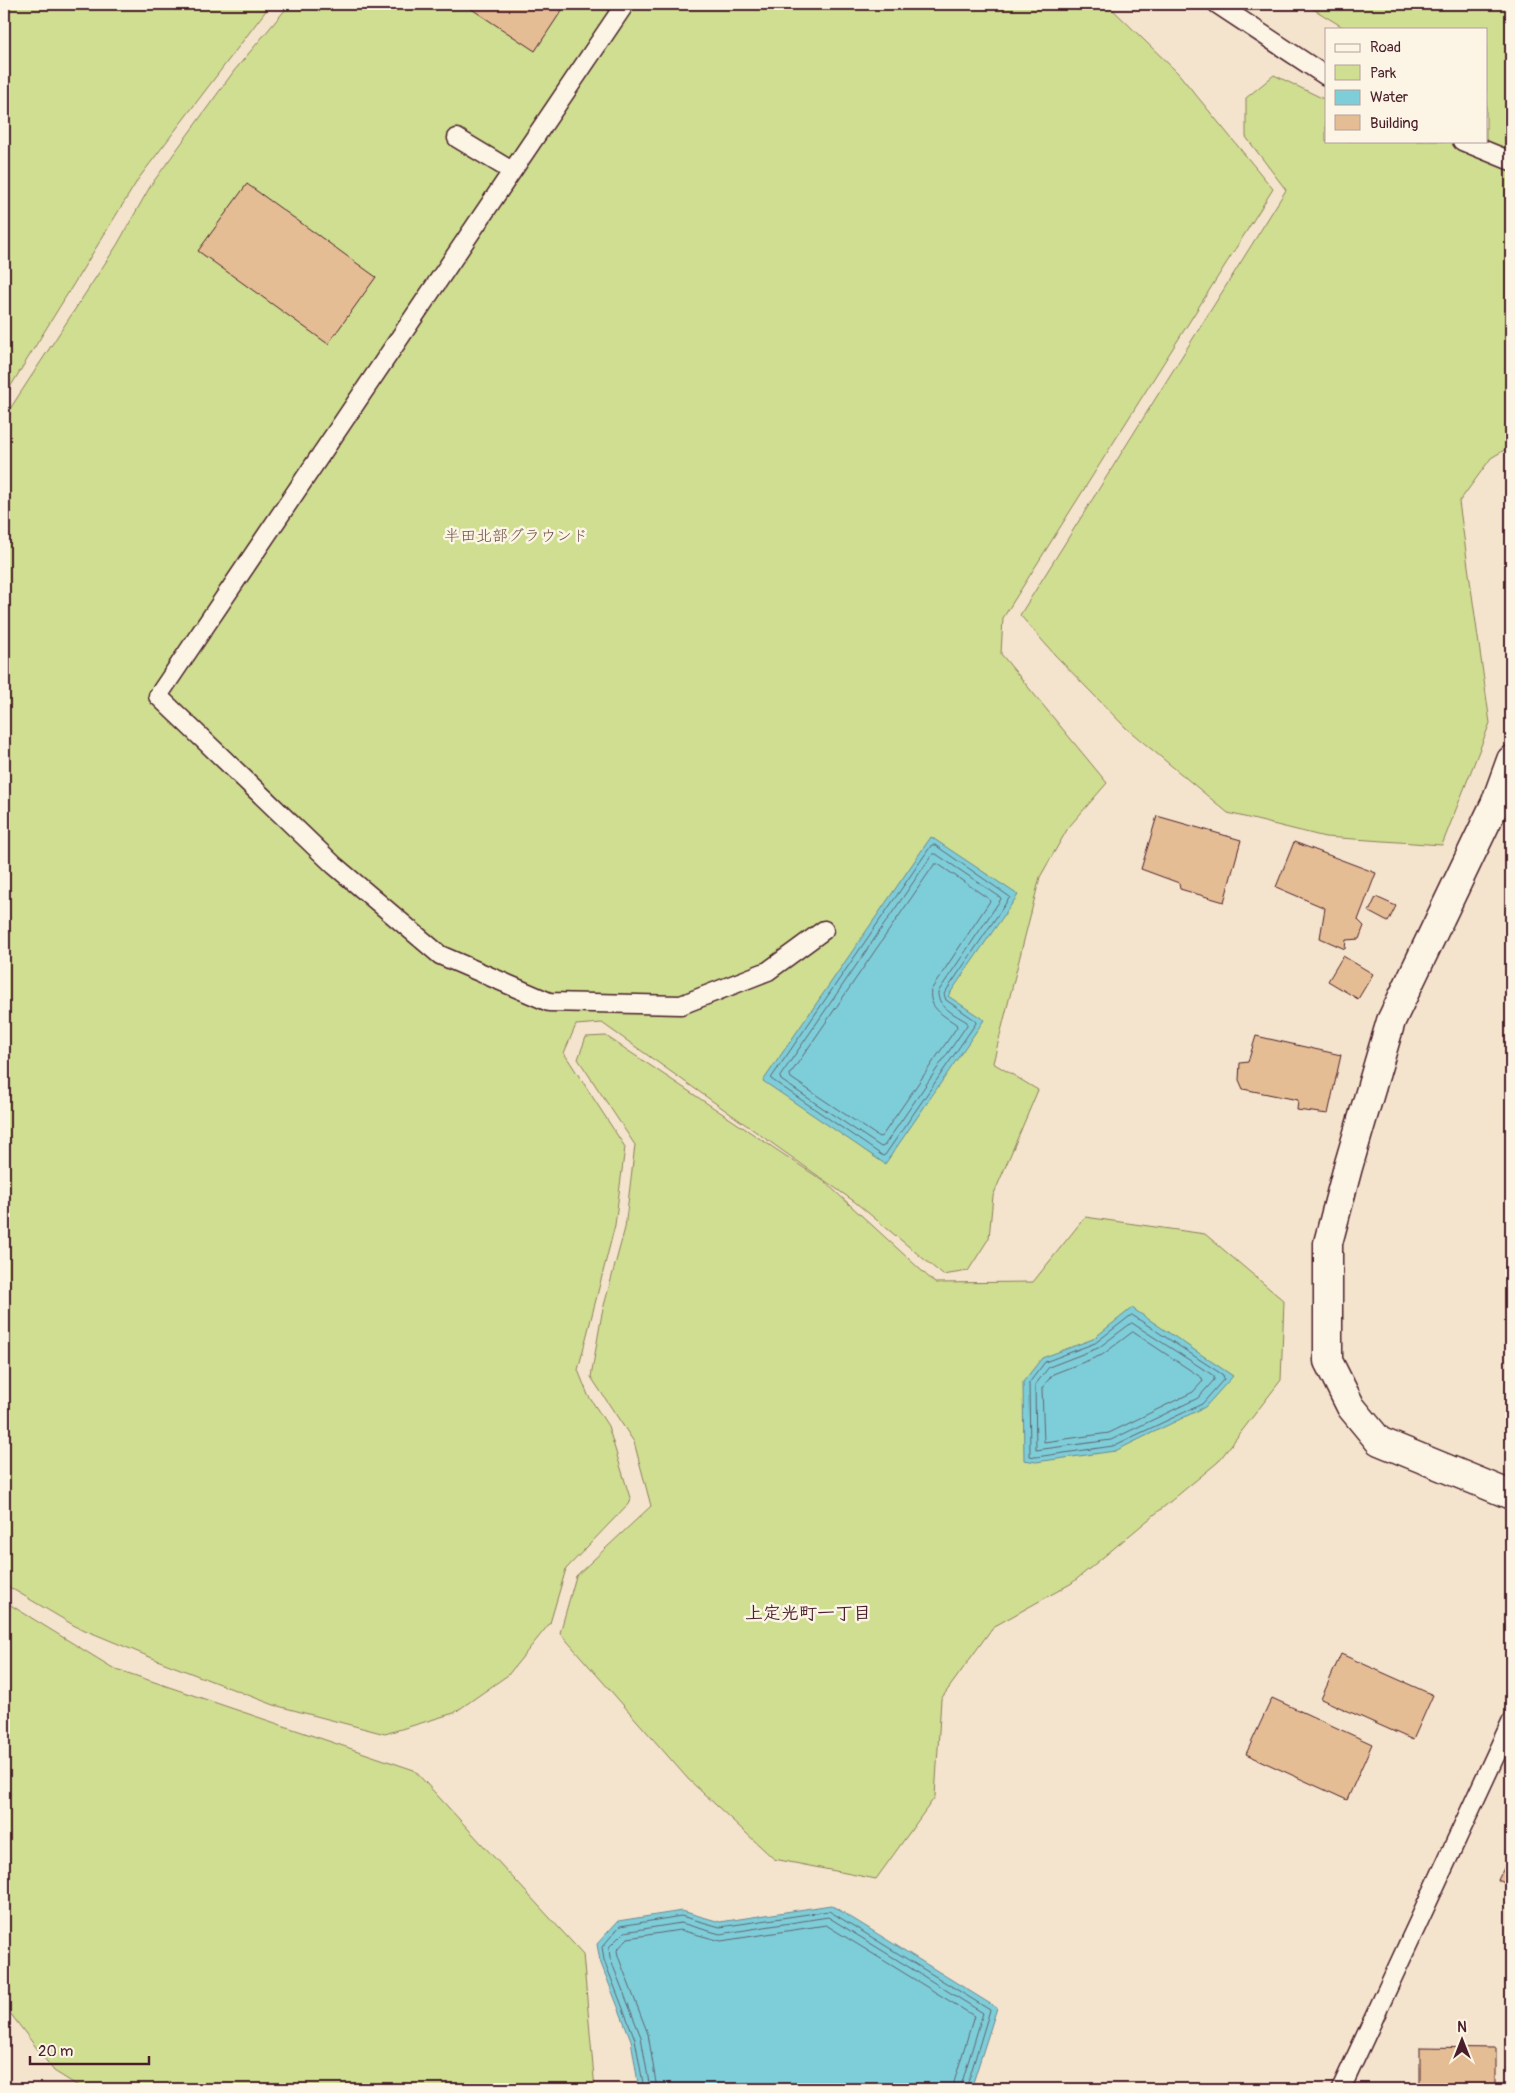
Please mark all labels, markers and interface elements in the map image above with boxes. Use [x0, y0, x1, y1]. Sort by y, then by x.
legend [1325, 28, 1488, 142]
text: Road [1370, 38, 1401, 57]
text: Park [1370, 64, 1397, 83]
text: Water [1370, 88, 1409, 107]
text: Building [1370, 114, 1418, 133]
park label: 半田北部グラウンド [444, 526, 588, 546]
district label: 上定光町一丁目 [745, 1602, 871, 1625]
north arrow [1438, 2016, 1488, 2066]
text: N [1457, 2019, 1467, 2036]
scale bar [30, 2033, 149, 2065]
text: 20 m [38, 2042, 73, 2061]

